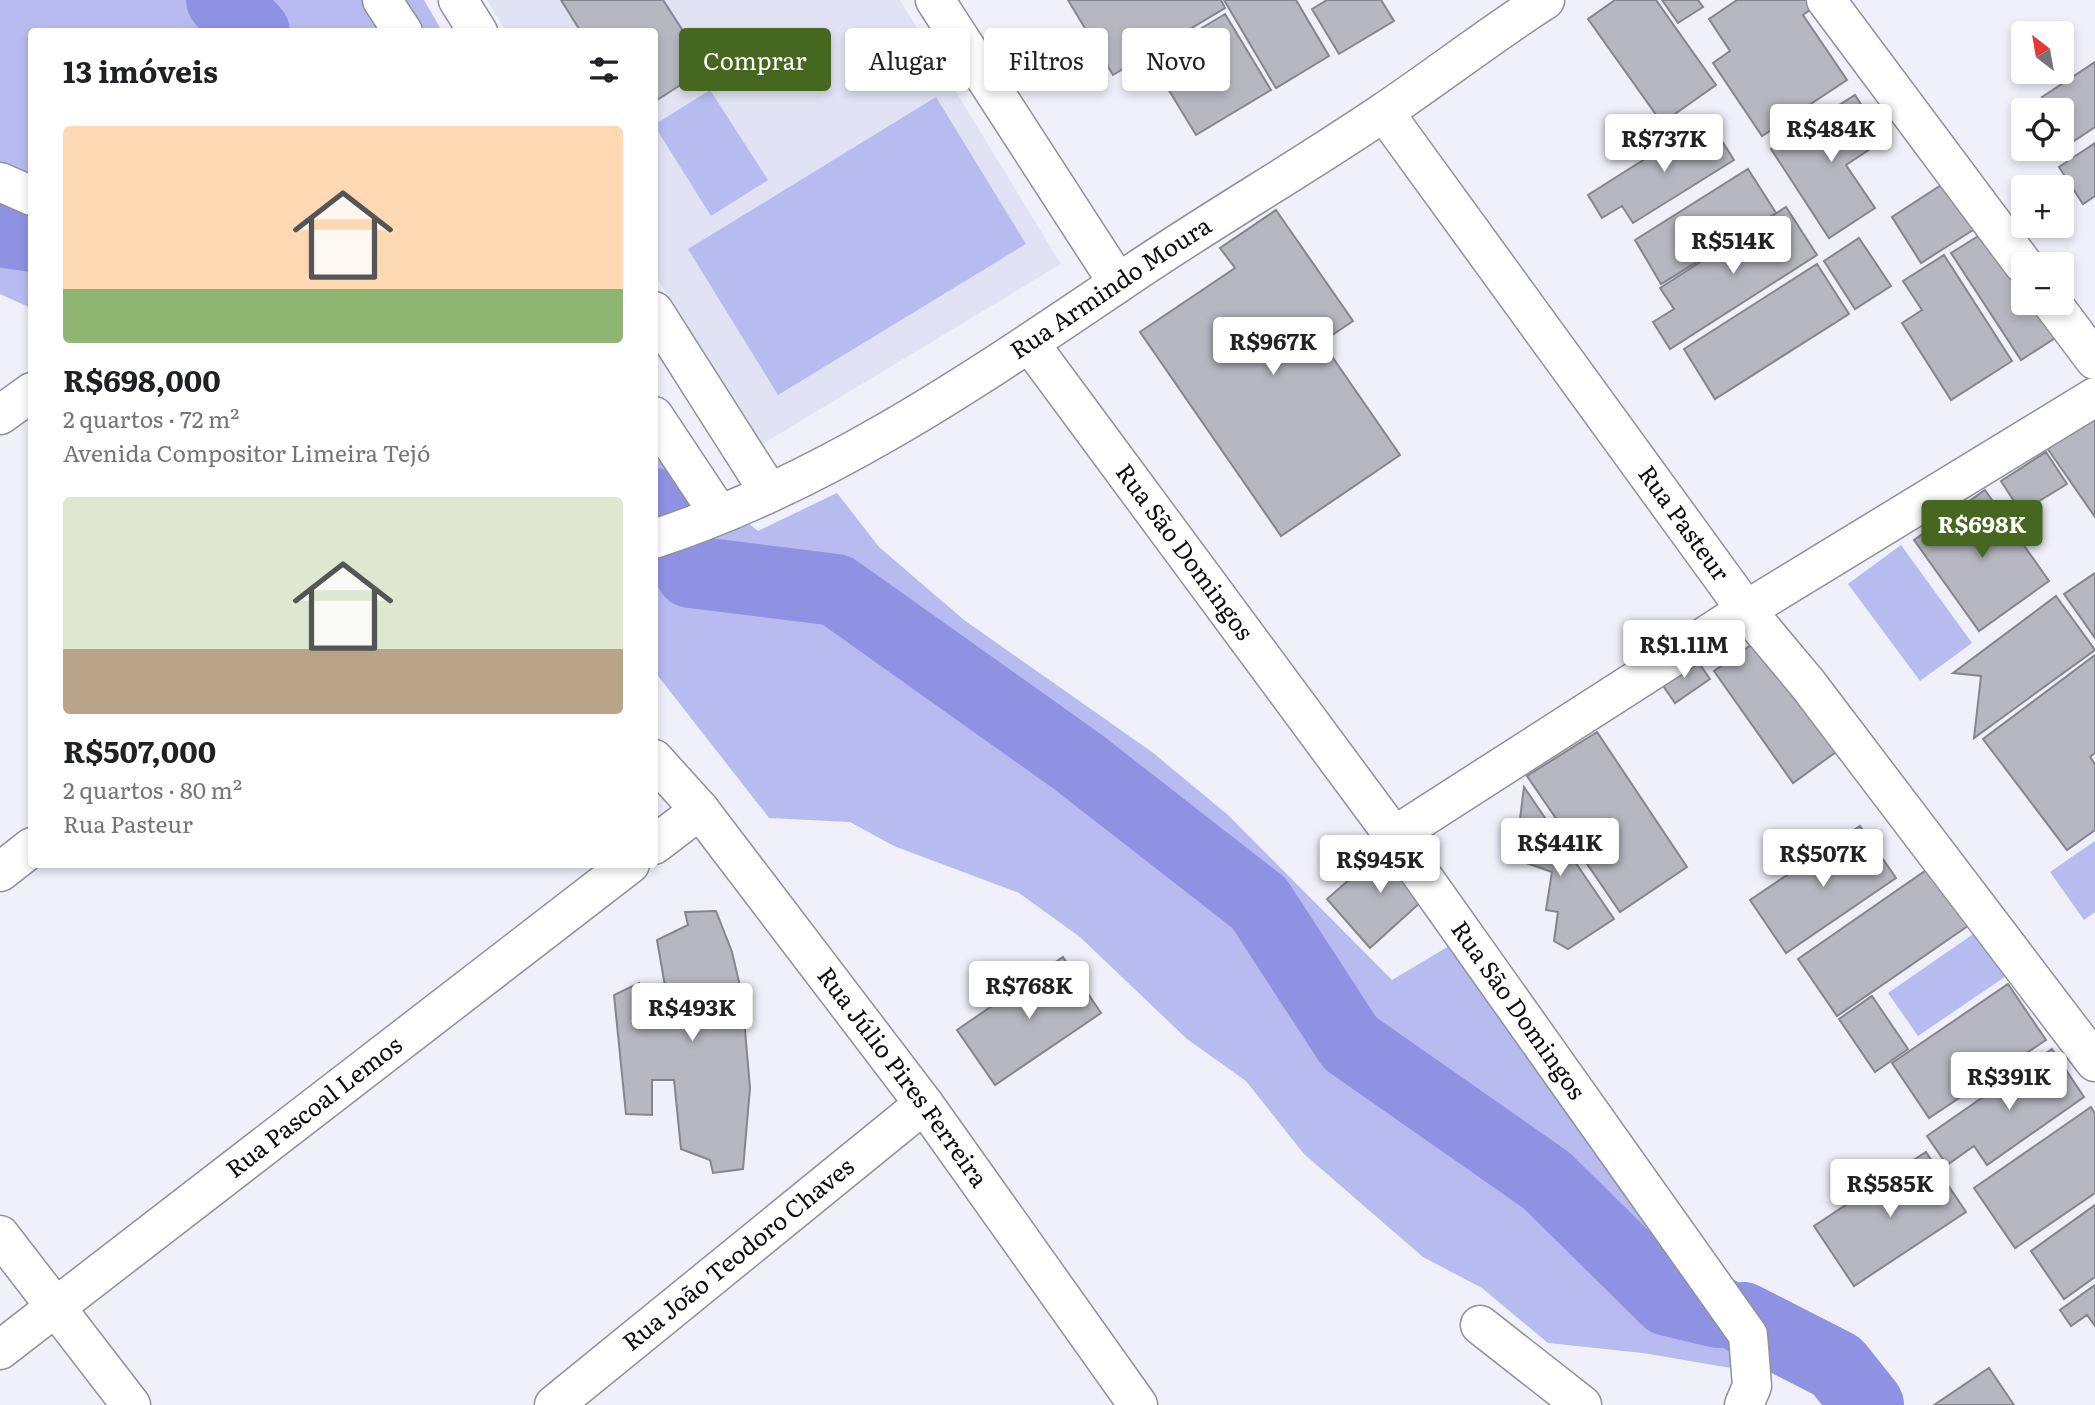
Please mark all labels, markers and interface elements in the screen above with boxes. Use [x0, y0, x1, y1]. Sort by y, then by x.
north arrow [2011, 21, 2074, 84]
map controls [2011, 21, 2074, 315]
chip: Comprar [679, 28, 831, 91]
chip: Alugar [845, 28, 970, 91]
chip: Filtros [984, 28, 1108, 91]
chip: Novo [1122, 28, 1230, 91]
text: 13 imóveis [63, 48, 218, 92]
icon: filters [585, 51, 623, 89]
button: locate [2011, 98, 2074, 161]
pin: R$484K [1774, 104, 1888, 164]
text: R$484K [1786, 110, 1876, 144]
pin: R$737K [1607, 114, 1721, 174]
text: R$737K [1621, 120, 1707, 154]
icon: home [280, 172, 406, 298]
button: + [2011, 175, 2074, 238]
street label: Rua Armindo Moura [1002, 207, 1217, 366]
pin: R$514K [1676, 216, 1790, 276]
text: R$514K [1691, 222, 1775, 256]
button: − [2011, 252, 2074, 315]
pin: R$967K [1216, 318, 1330, 377]
text: R$967K [1229, 323, 1317, 357]
text: R$698,000 [63, 357, 221, 401]
text: 2 quartos · 72 m² [63, 401, 239, 435]
text: Avenida Compositor Limeira Tejó [63, 435, 430, 469]
street label: Rua São Domingos [1109, 455, 1263, 646]
street label: Rua Pasteur [1631, 457, 1740, 588]
pin: R$698K [1925, 500, 2039, 560]
text: R$698K [1937, 506, 2027, 540]
icon: home [280, 543, 406, 669]
pin: R$1.11M [1619, 620, 1749, 680]
text: R$1.11M [1639, 626, 1729, 660]
text: R$507,000 [63, 728, 216, 772]
text: 2 quartos · 80 m² [63, 772, 242, 806]
text: Rua Pasteur [63, 806, 193, 840]
pin: R$441K [1503, 818, 1617, 878]
text: R$441K [1517, 824, 1603, 858]
pin: R$507K [1766, 830, 1880, 889]
text: R$507K [1779, 835, 1867, 869]
pin: R$945K [1323, 836, 1437, 895]
text: R$945K [1336, 841, 1424, 875]
street label: Rua São Domingos [1444, 913, 1596, 1106]
street label: Rua Júlio Pires Ferreira [810, 959, 998, 1193]
pin: R$768K [972, 962, 1086, 1021]
text: R$768K [985, 967, 1073, 1001]
pin: R$493K [635, 984, 749, 1043]
text: R$493K [648, 989, 736, 1023]
street label: Rua Pascoal Lemos [217, 1026, 408, 1185]
pin: R$391K [1952, 1052, 2066, 1112]
text: R$391K [1967, 1058, 2051, 1092]
street label: Rua João Teodoro Chaves [614, 1148, 860, 1358]
pin: R$585K [1833, 1160, 1947, 1219]
text: R$585K [1846, 1165, 1934, 1199]

